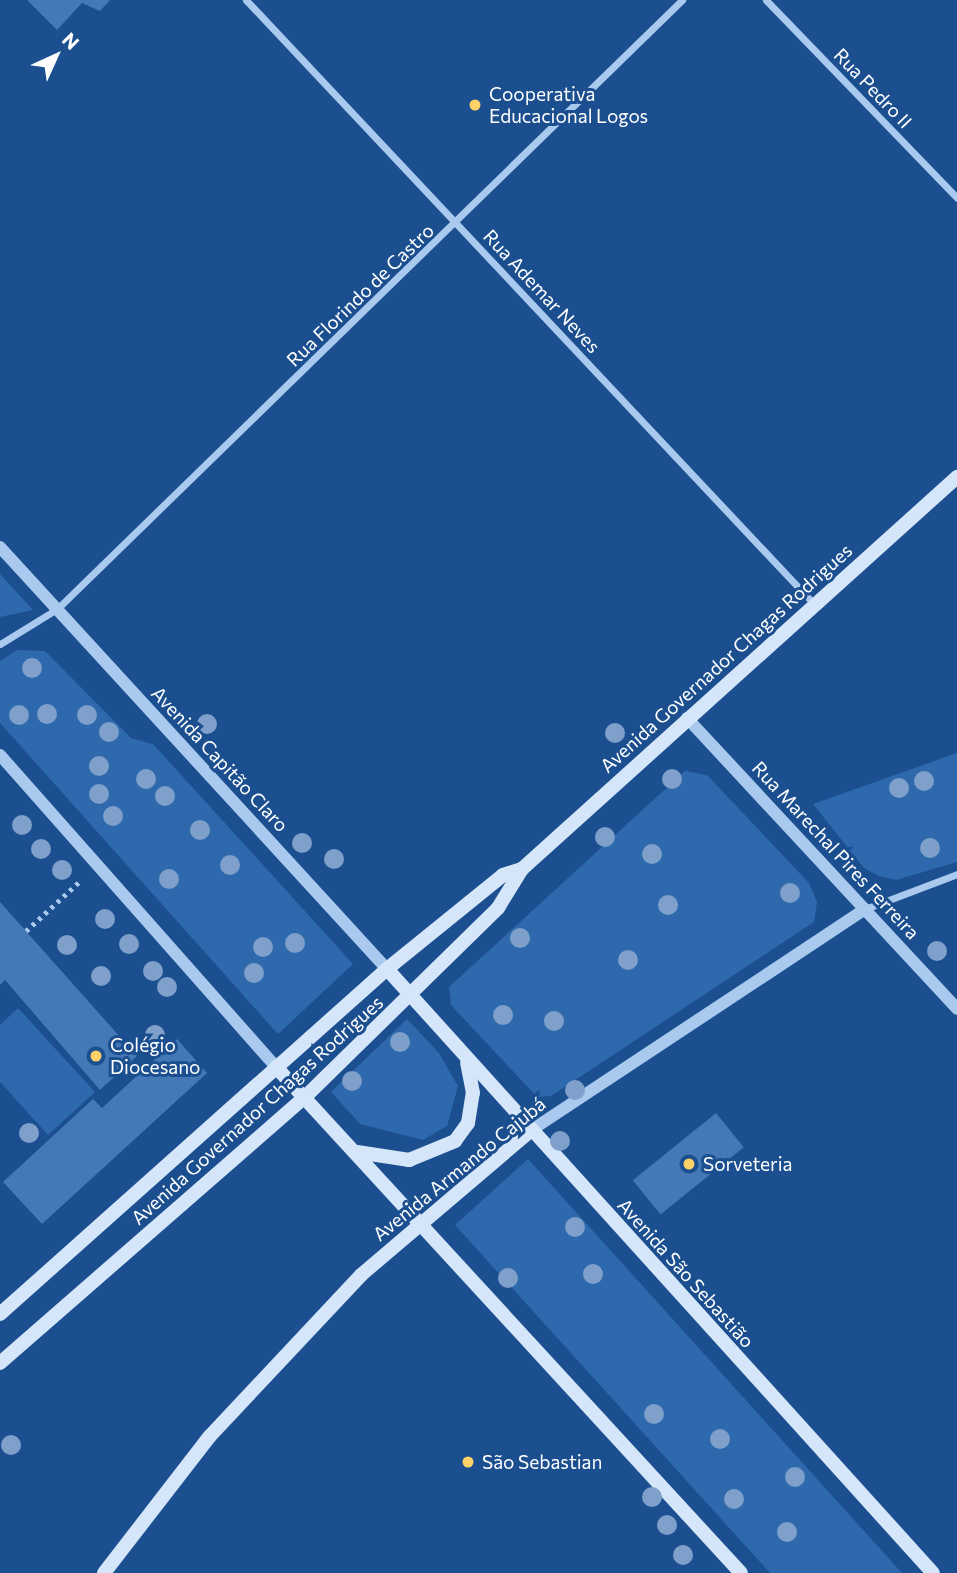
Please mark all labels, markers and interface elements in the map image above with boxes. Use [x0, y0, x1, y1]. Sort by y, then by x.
north arrow [21, 21, 91, 91]
text: N [58, 28, 84, 54]
street label: Rua Pedro II [829, 43, 917, 133]
place label: Cooperativa Educacional Logos [489, 83, 648, 127]
marker: Cooperativa Educacional Logos [467, 97, 483, 113]
street label: Rua Florindo de Castro [282, 219, 438, 371]
street label: Rua Ademar Neves [479, 225, 605, 357]
street label: Avenida Governador Chagas Rodrigues [595, 539, 857, 777]
street label: Avenida Capitão Claro [147, 682, 293, 836]
street label: Rua Marechal Pires Ferreira [748, 756, 924, 944]
street label: Avenida Governador Chagas Rodrigues [126, 991, 388, 1229]
place label: Colégio Diocesano [110, 1034, 200, 1078]
marker: Colégio Diocesano [88, 1048, 104, 1064]
street label: Avenida Armando Cajubá [368, 1092, 550, 1246]
place label: Sorveteria [703, 1153, 792, 1175]
marker: Sorveteria [681, 1156, 697, 1172]
street label: Avenida São Sebastião [613, 1194, 759, 1352]
place label: São Sebastian [482, 1451, 602, 1473]
marker: São Sebastian [460, 1454, 476, 1470]

